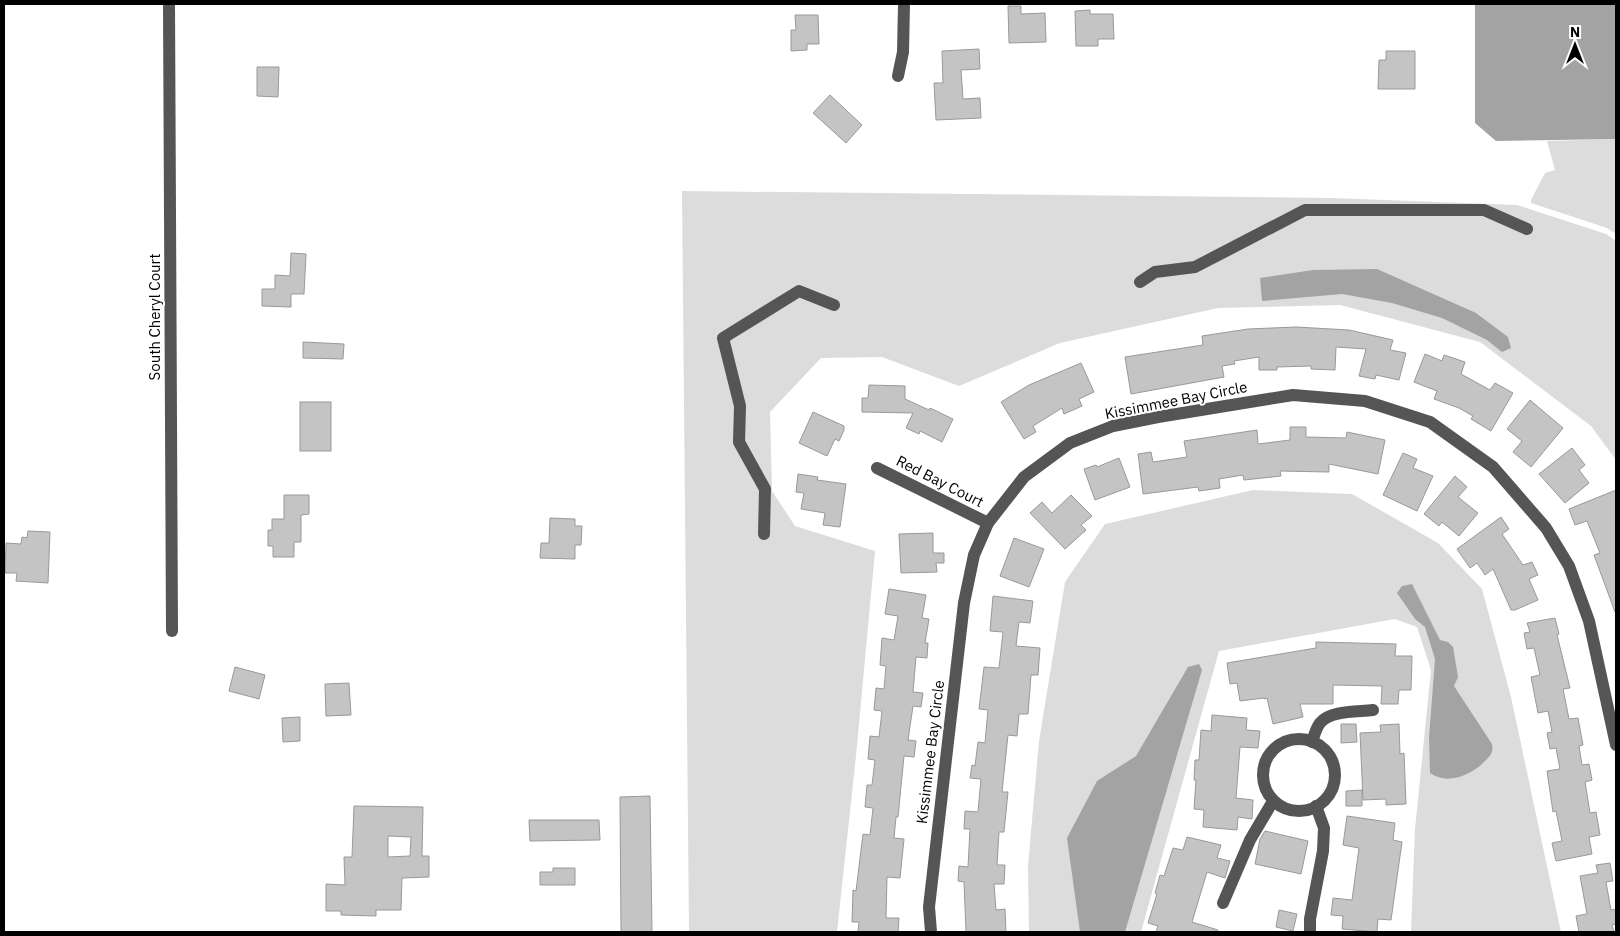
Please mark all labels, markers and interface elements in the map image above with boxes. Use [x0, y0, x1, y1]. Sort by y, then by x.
north arrow [1550, 20, 1600, 70]
text: N [1570, 23, 1580, 41]
street label: South Cheryl Court [145, 254, 164, 380]
street label: Kissimmee Bay Circle [1103, 377, 1249, 423]
street label: Red Bay Court [893, 451, 987, 511]
street label: Kissimmee Bay Circle [912, 679, 948, 825]

